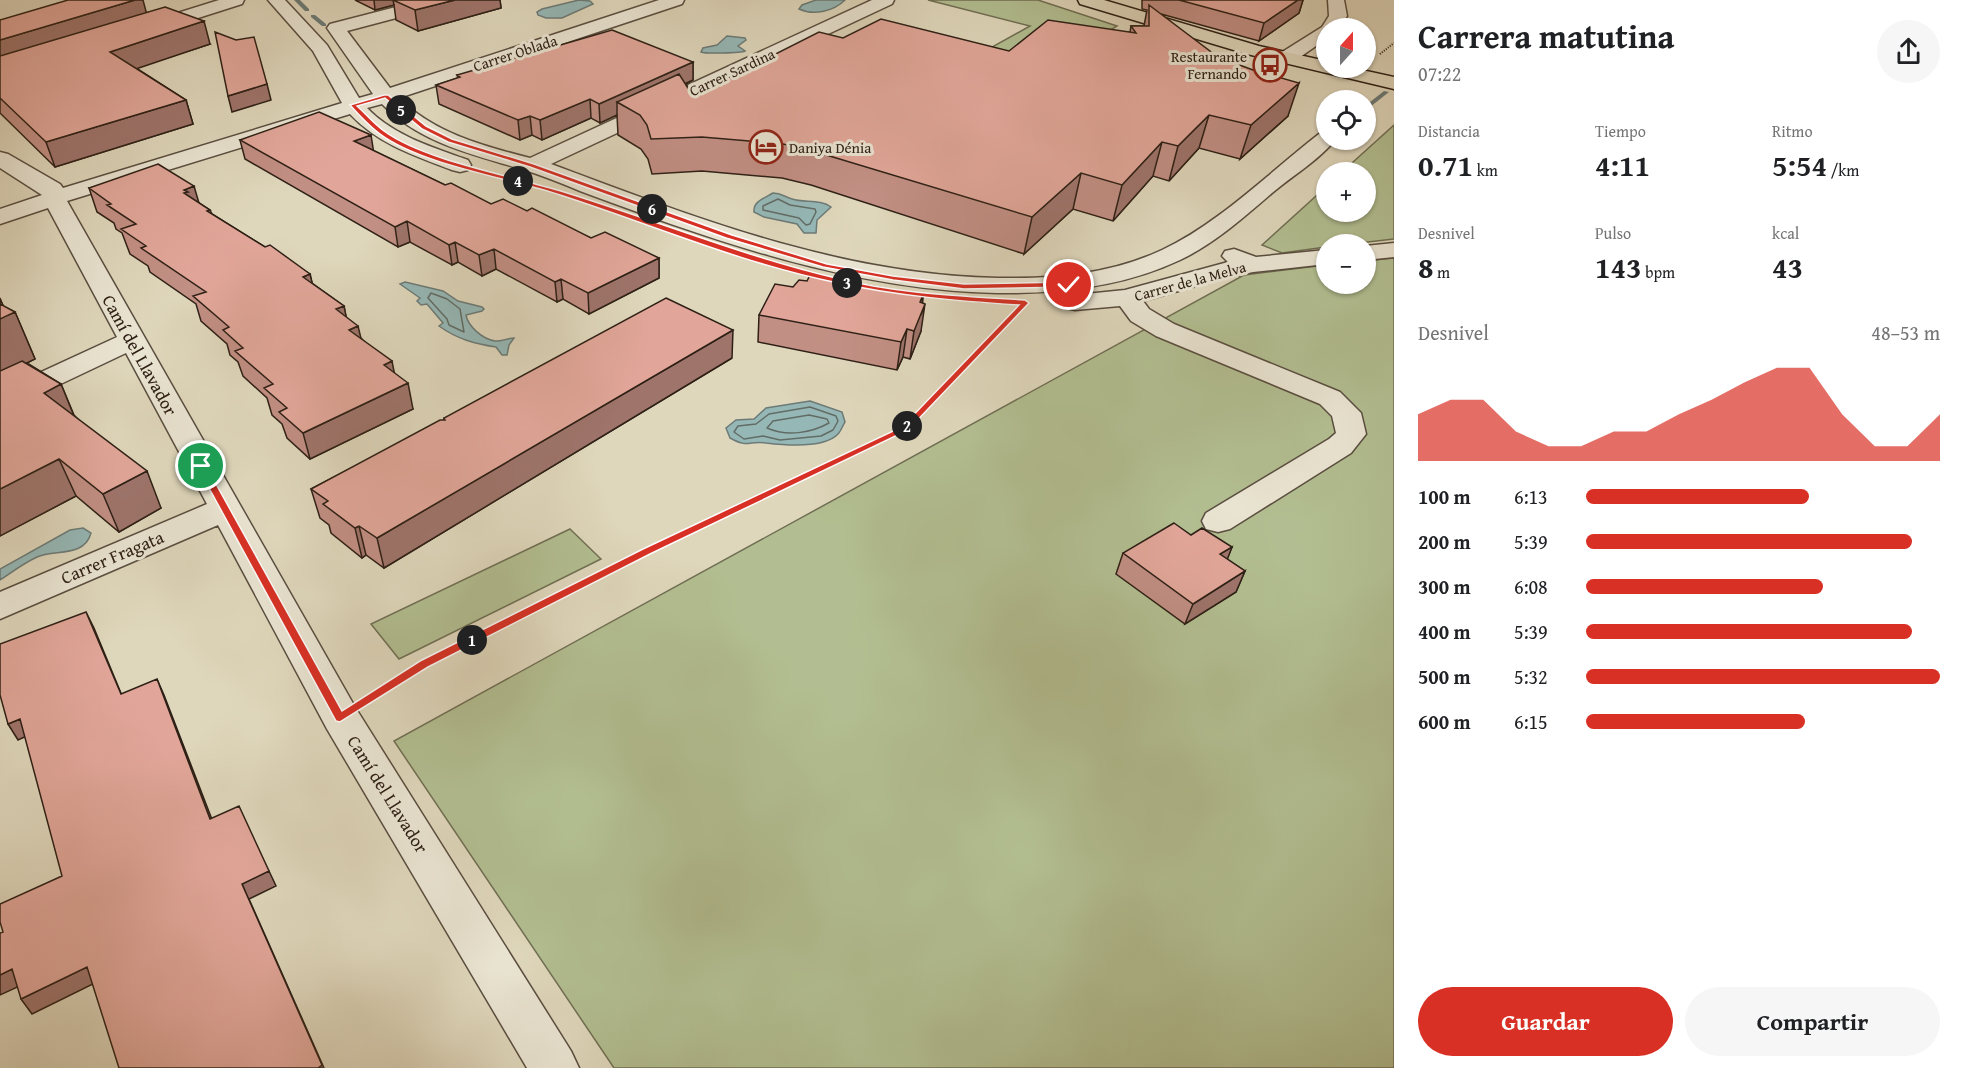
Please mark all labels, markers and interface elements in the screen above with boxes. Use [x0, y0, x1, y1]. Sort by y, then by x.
text: Carrera matutina [1418, 12, 1674, 60]
north arrow [1316, 18, 1376, 78]
map controls [1316, 18, 1376, 294]
button: share [1877, 20, 1940, 83]
street label: Carrer Oblada [470, 30, 560, 76]
street label: Carrer Sardina [686, 43, 778, 101]
place label: Restaurante Fernando [1171, 46, 1247, 84]
bus stop icon: Restaurante Fernando [1252, 47, 1288, 83]
text: 07:22 [1418, 59, 1461, 88]
button: locate [1316, 90, 1376, 150]
pin: 5 [386, 95, 416, 125]
text: 5 [397, 98, 405, 122]
text: Distancia [1418, 119, 1480, 143]
text: Tiempo [1595, 119, 1646, 143]
text: Ritmo [1772, 119, 1813, 143]
hotel icon: Daniya Dénia [748, 129, 784, 165]
place label: Daniya Dénia [789, 137, 871, 158]
text: 0.71 [1418, 143, 1473, 187]
text: 4:11 [1595, 143, 1650, 187]
text: 5:54 [1772, 143, 1827, 187]
text: km [1473, 158, 1498, 182]
text: /km [1827, 158, 1859, 182]
button: + [1316, 162, 1376, 222]
pin: 4 [503, 166, 533, 196]
text: 4 [514, 169, 522, 193]
pin: 6 [637, 194, 667, 224]
text: 6 [648, 197, 656, 221]
text: Desnivel [1418, 221, 1475, 245]
text: Pulso [1595, 221, 1631, 245]
text: kcal [1772, 221, 1799, 245]
button: − [1316, 234, 1376, 294]
text: 8 [1418, 245, 1434, 289]
text: 143 [1595, 245, 1642, 289]
text: 43 [1772, 245, 1803, 289]
street label: Carrer de la Melva [1132, 256, 1248, 306]
pin [1043, 259, 1094, 310]
text: m [1434, 260, 1450, 284]
text: bpm [1642, 260, 1675, 284]
pin: 3 [832, 268, 862, 298]
icon: check [1052, 268, 1085, 301]
text: 3 [843, 271, 851, 295]
street label: Camí del Llavador [96, 290, 185, 421]
text: Desnivel [1418, 318, 1489, 347]
text: 48–53 m [1871, 318, 1940, 347]
pin: 2 [892, 411, 922, 441]
text: 2 [903, 414, 911, 438]
pin [175, 440, 226, 491]
icon: arrive [184, 449, 217, 482]
text: 100 m [1418, 482, 1471, 511]
text: 6:13 [1514, 482, 1548, 511]
street label: Carrer Fragata [56, 523, 168, 591]
text: 200 m [1418, 527, 1471, 556]
text: 5:39 [1514, 527, 1548, 556]
text: 300 m [1418, 572, 1471, 601]
text: 6:08 [1514, 572, 1548, 601]
text: 400 m [1418, 617, 1471, 646]
text: 5:39 [1514, 617, 1548, 646]
pin: 1 [457, 625, 487, 655]
text: 1 [468, 628, 476, 652]
text: 500 m [1418, 662, 1471, 691]
text: 5:32 [1514, 662, 1548, 691]
text: 600 m [1418, 707, 1471, 736]
text: 6:15 [1514, 707, 1548, 736]
street label: Camí del Llavador [341, 730, 435, 859]
button: Guardar [1418, 987, 1673, 1056]
button: Compartir [1685, 987, 1940, 1056]

